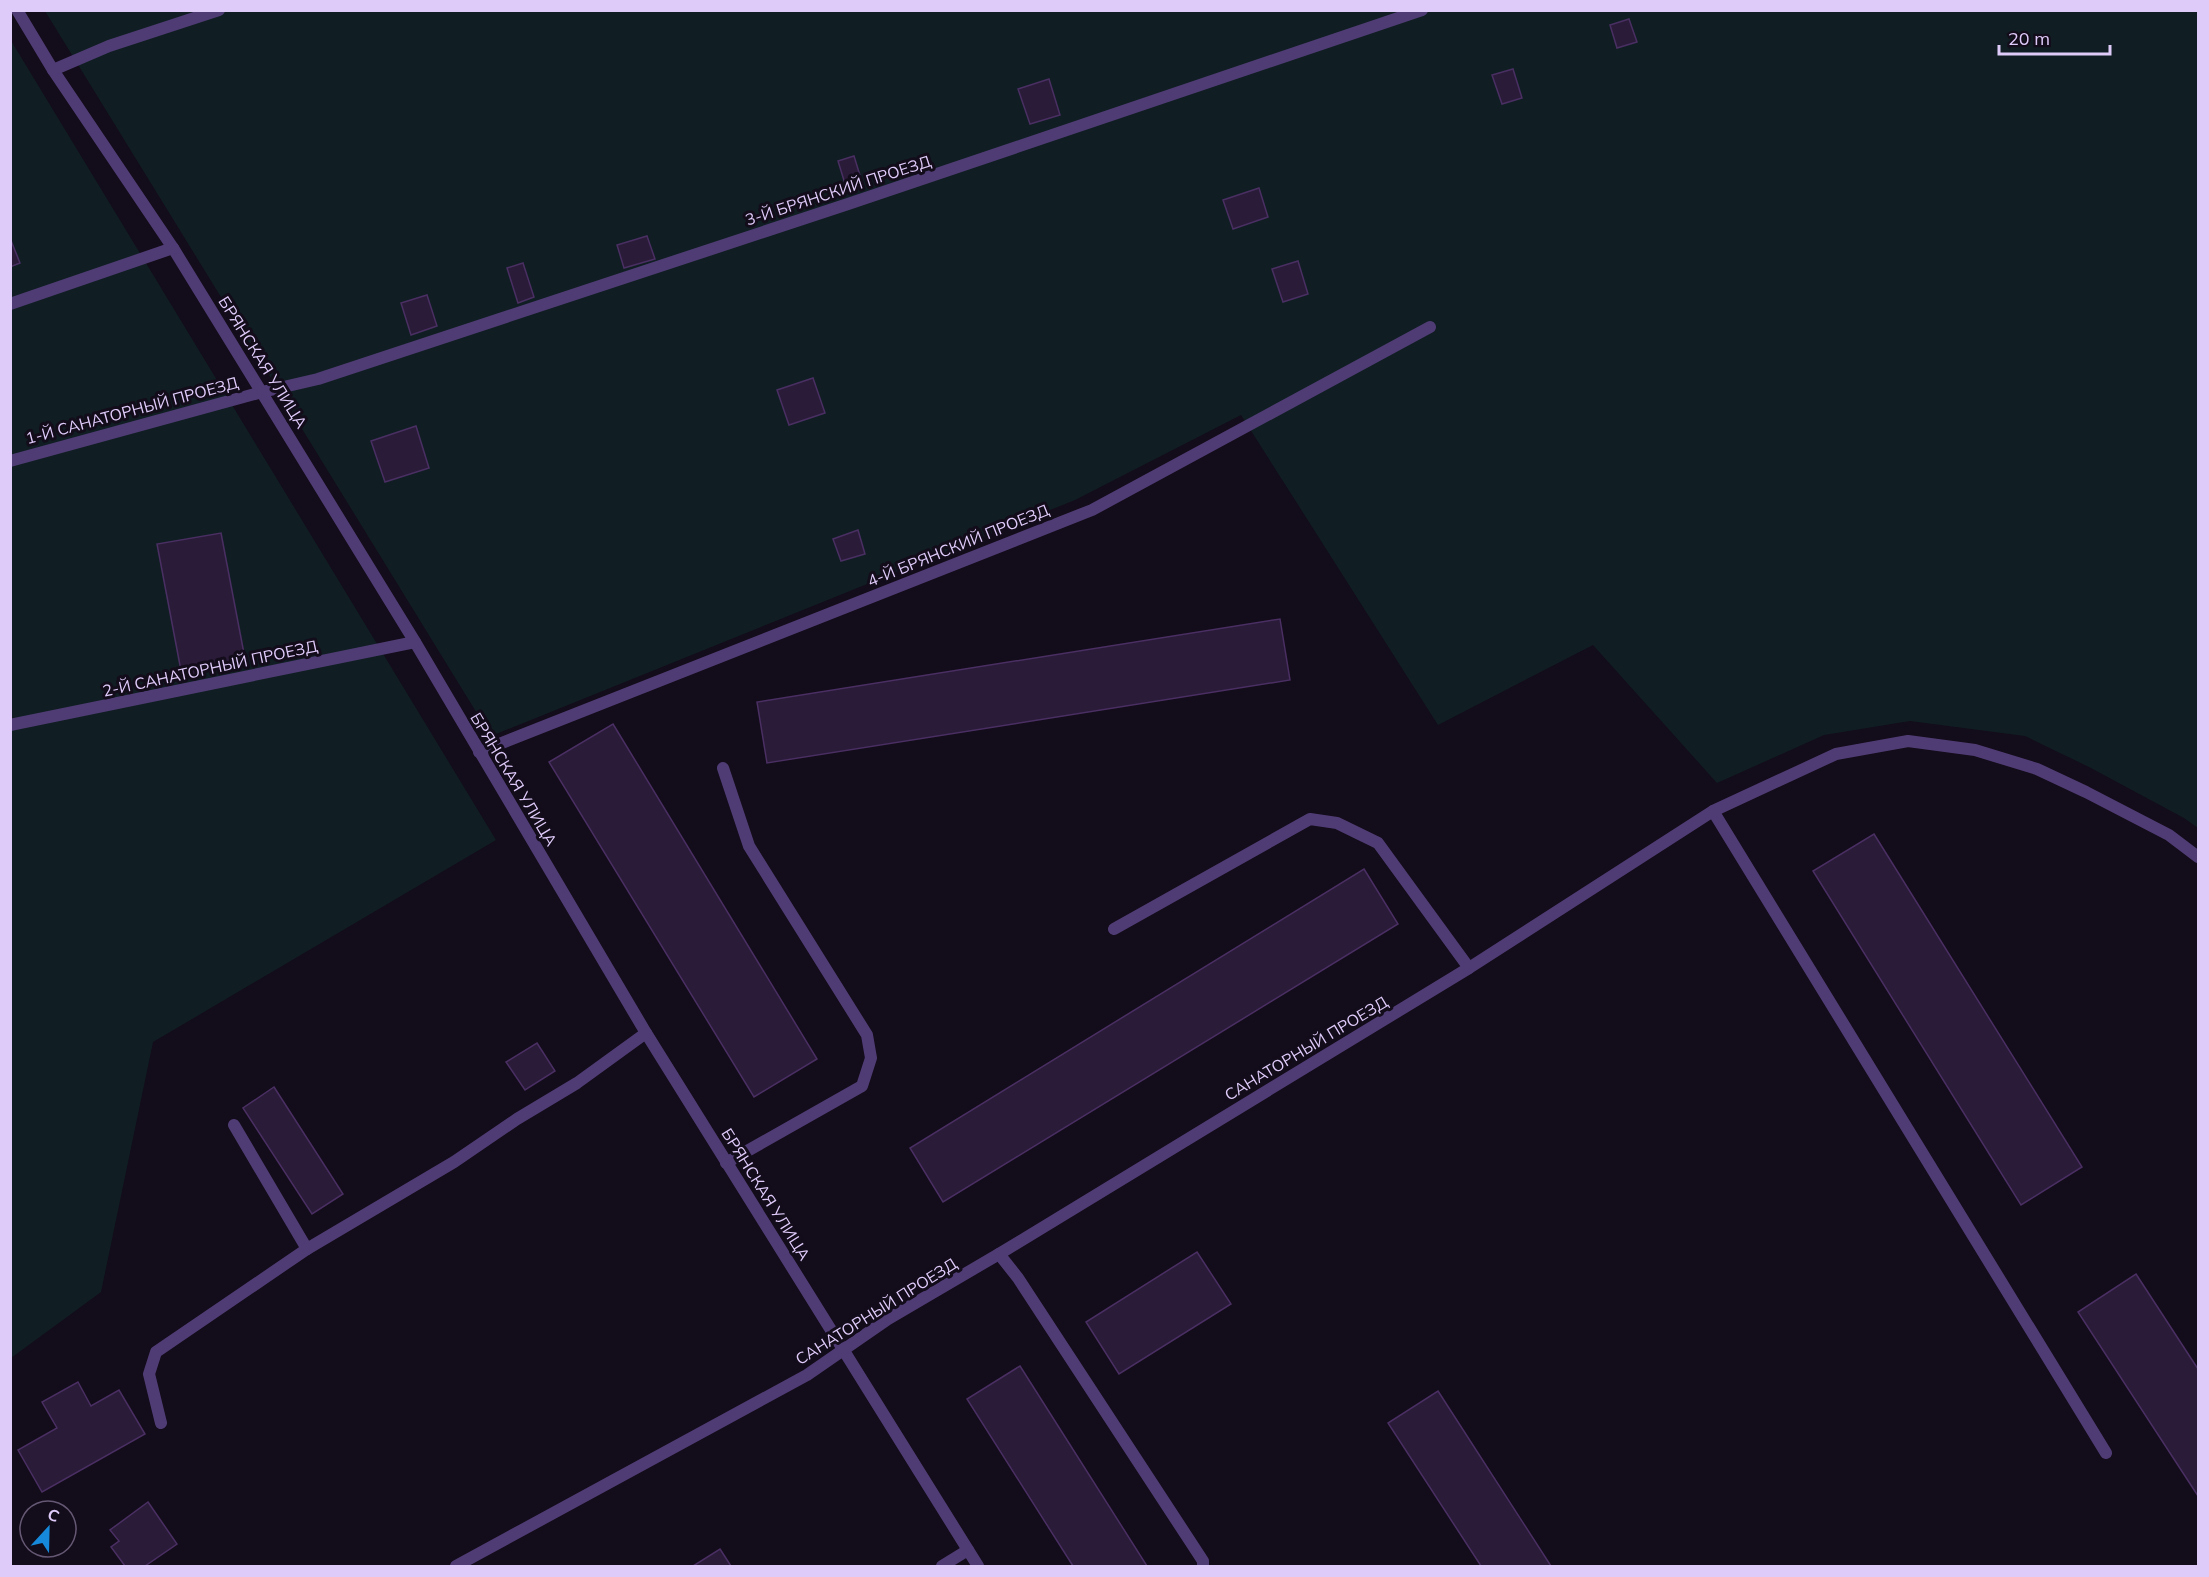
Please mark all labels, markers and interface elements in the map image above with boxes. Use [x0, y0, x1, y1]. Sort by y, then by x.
scale bar [1999, 18, 2110, 56]
text: 20 m [2008, 27, 2050, 50]
street label: 3-Й БРЯНСКИЙ ПРОЕЗД [743, 150, 934, 230]
street label: БРЯНСКАЯ УЛИЦА [214, 292, 312, 432]
street label: 1-Й САНАТОРНЫЙ ПРОЕЗД [23, 372, 241, 448]
street label: 4-Й БРЯНСКИЙ ПРОЕЗД [864, 499, 1052, 591]
street label: 2-Й САНАТОРНЫЙ ПРОЕЗД [101, 635, 320, 701]
street label: БРЯНСКАЯ УЛИЦА [466, 709, 562, 849]
street label: САНАТОРНЫЙ ПРОЕЗД [1221, 991, 1391, 1105]
street label: БРЯНСКАЯ УЛИЦА [717, 1124, 815, 1264]
street label: САНАТОРНЫЙ ПРОЕЗД [791, 1253, 961, 1369]
north arrow [18, 1499, 78, 1559]
text: С [45, 1504, 62, 1526]

